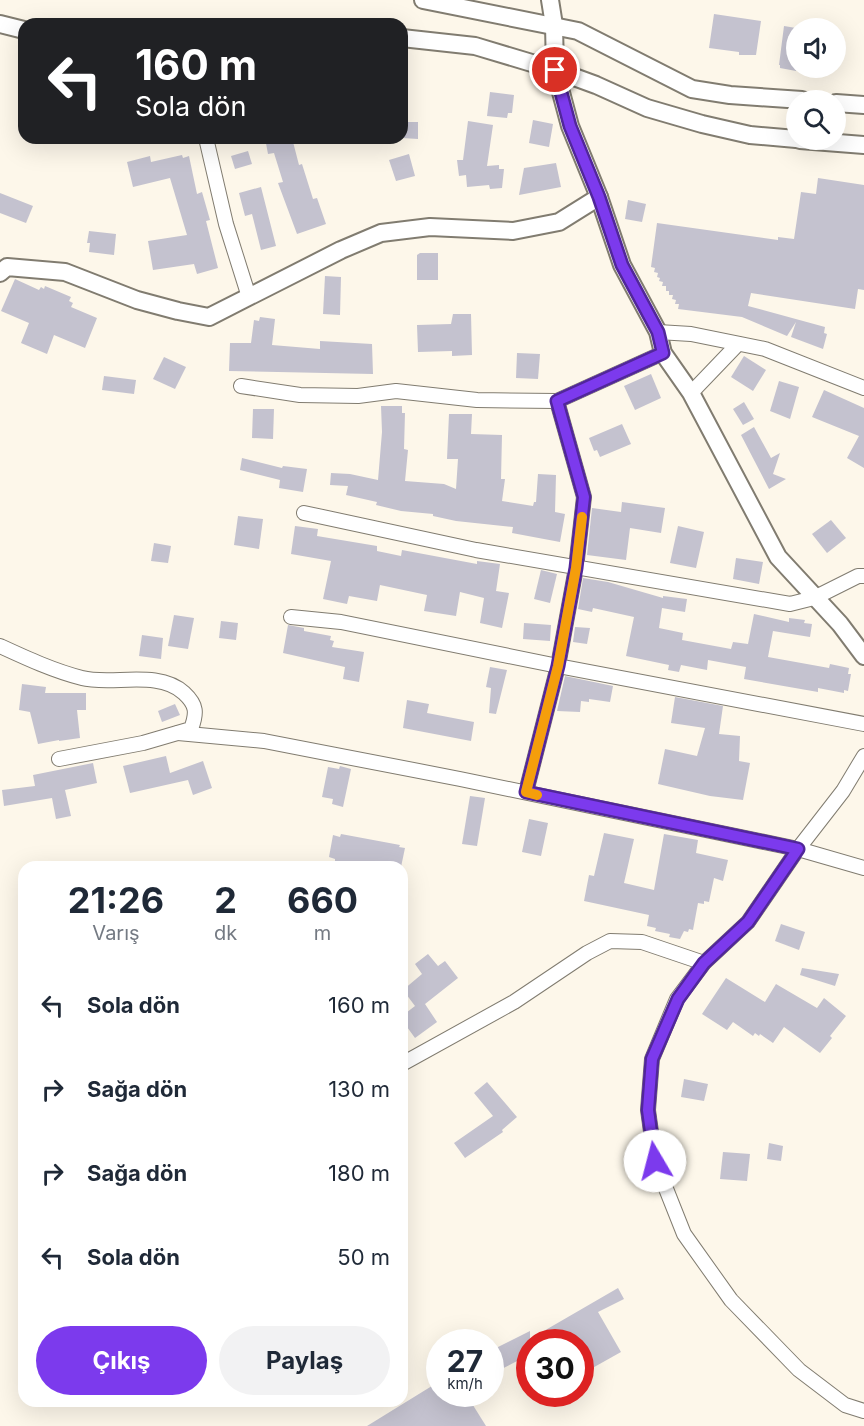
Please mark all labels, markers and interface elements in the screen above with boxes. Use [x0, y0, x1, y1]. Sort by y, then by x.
map controls [786, 18, 846, 150]
button: sound [786, 18, 846, 78]
text: 160 m [135, 39, 257, 90]
icon: left [36, 42, 114, 120]
pin [529, 44, 580, 95]
icon: arrive [538, 53, 571, 86]
text: Sola dön [135, 90, 246, 123]
button: search [786, 90, 846, 150]
text: 21:26 [68, 878, 164, 922]
text: 2 [214, 878, 237, 922]
text: 660 [287, 878, 358, 922]
text: Varış [92, 921, 140, 945]
text: dk [214, 921, 237, 945]
text: m [314, 921, 331, 945]
icon: left [36, 989, 69, 1022]
text: Sola dön [87, 992, 180, 1018]
text: 160 m [328, 992, 390, 1018]
icon: right [36, 1073, 69, 1106]
text: Sağa dön [87, 1076, 187, 1102]
text: 130 m [328, 1076, 390, 1102]
position arrow [623, 1129, 687, 1193]
icon: right [36, 1157, 69, 1190]
text: Sağa dön [87, 1160, 187, 1186]
text: 180 m [328, 1160, 390, 1186]
icon: left [36, 1241, 69, 1274]
text: Sola dön [87, 1244, 180, 1270]
text: 50 m [337, 1244, 390, 1270]
button: Çıkış [36, 1326, 207, 1395]
button: Paylaş [219, 1326, 390, 1395]
speed limit sign: 30 [516, 1329, 594, 1407]
text: 27 [447, 1343, 483, 1379]
text: km/h [447, 1374, 483, 1393]

